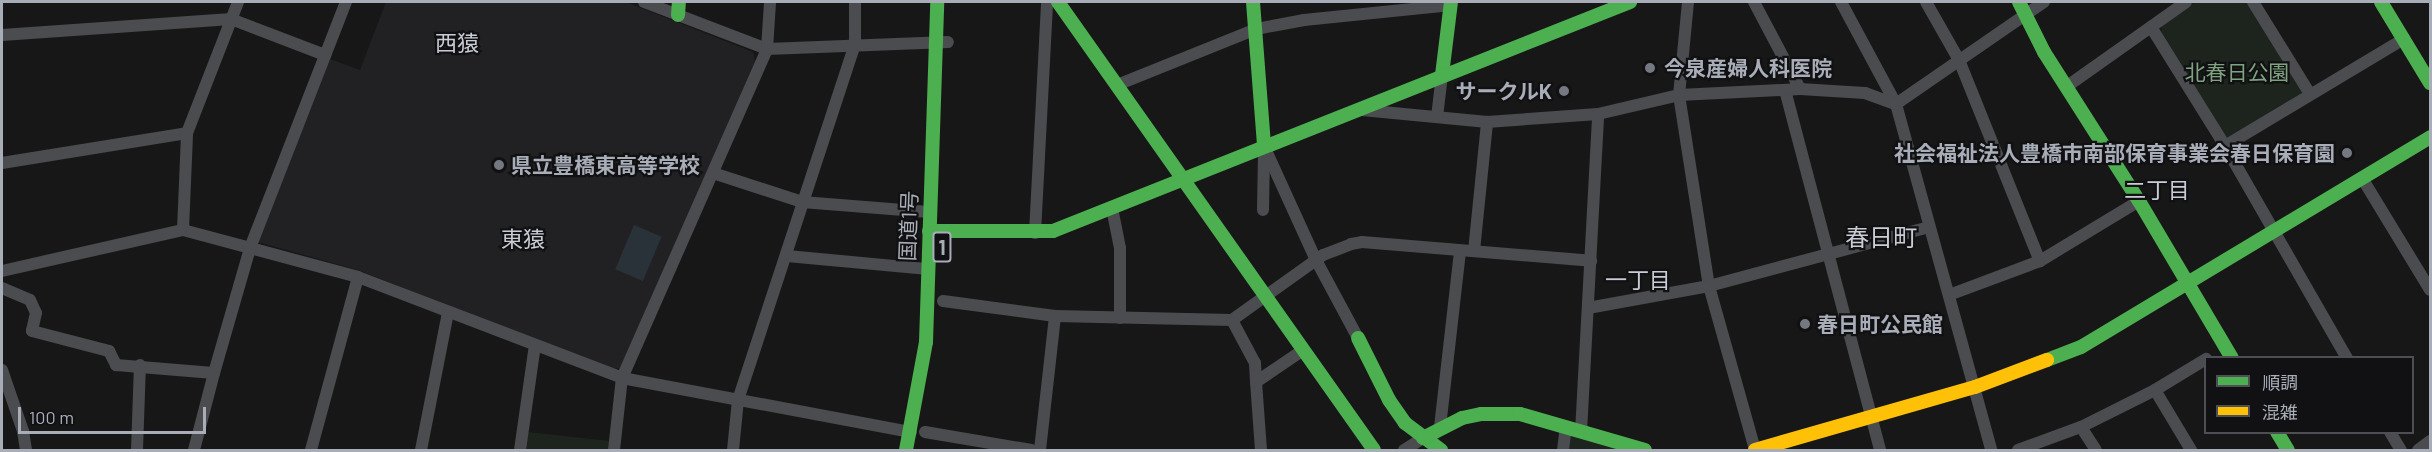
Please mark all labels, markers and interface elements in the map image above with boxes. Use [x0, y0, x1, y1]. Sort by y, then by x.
district label: 西猿 [435, 30, 479, 56]
place label: 今泉産婦人科医院 [1664, 55, 1832, 81]
marker: 今泉産婦人科医院 [1641, 59, 1659, 77]
park label: 北春日公園 [2185, 59, 2289, 85]
place label: サークルK [1455, 78, 1552, 104]
marker: サークルK [1557, 84, 1571, 98]
place label: 社会福祉法人豊橋市南部保育事業会春日保育園 [1894, 140, 2335, 166]
marker: 社会福祉法人豊橋市南部保育事業会春日保育園 [2340, 146, 2354, 160]
place label: 県立豊橋東高等学校 [511, 152, 700, 178]
marker: 県立豊橋東高等学校 [492, 158, 506, 172]
district label: 二丁目 [2124, 177, 2190, 203]
street label: 国道1号 [894, 190, 922, 262]
district label: 春日町 [1845, 223, 1917, 251]
district label: 東猿 [501, 226, 545, 252]
road number: 1 [932, 230, 952, 264]
district label: 一丁目 [1605, 267, 1671, 293]
place label: 春日町公民館 [1817, 311, 1943, 337]
marker: 春日町公民館 [1798, 317, 1812, 331]
legend [2204, 356, 2414, 434]
text: 順調 [2262, 371, 2298, 393]
scale bar [21, 395, 208, 433]
text: 混雑 [2262, 401, 2298, 423]
text: 100 m [29, 406, 74, 428]

